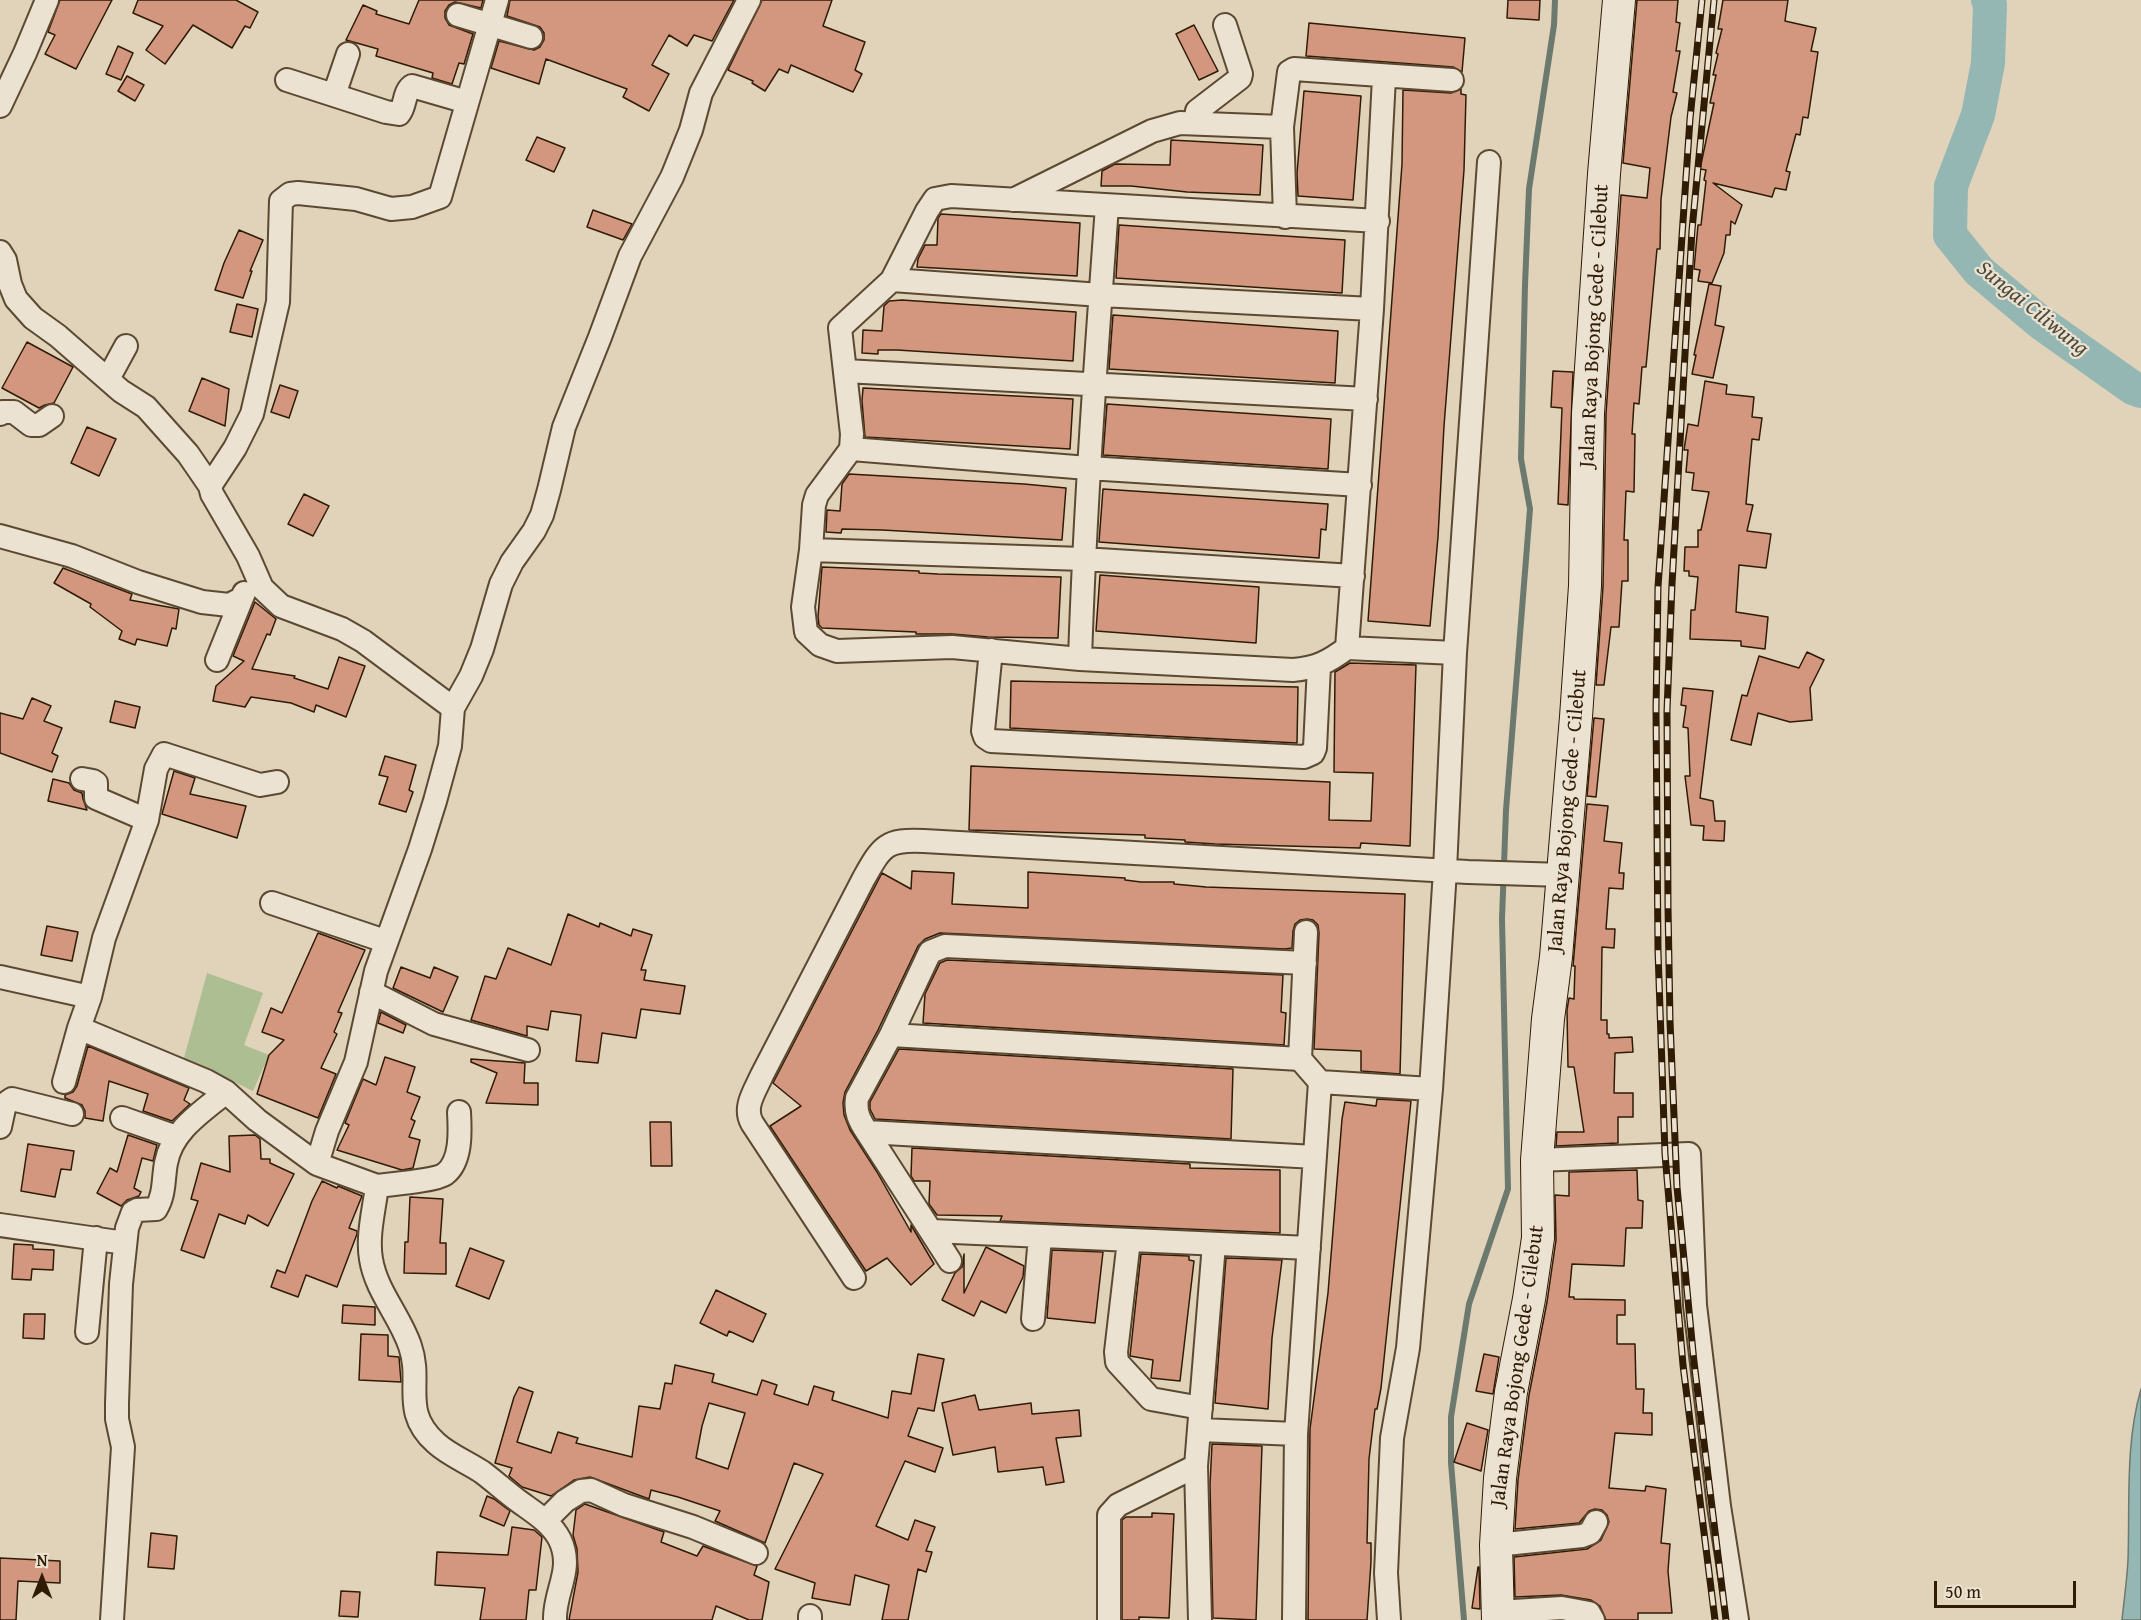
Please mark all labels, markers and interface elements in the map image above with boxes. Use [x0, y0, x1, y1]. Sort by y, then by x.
street label: Jalan Raya Bojong Gede - Cilebut [1575, 184, 1615, 468]
water label: Sungai Ciliwung [1971, 256, 2093, 362]
street label: Jalan Raya Bojong Gede - Cilebut [1543, 669, 1593, 953]
street label: Jalan Raya Bojong Gede - Cilebut [1486, 1224, 1550, 1508]
north arrow [12, 1548, 72, 1608]
text: N [37, 1548, 47, 1572]
scale bar [1937, 1569, 2080, 1607]
text: 50 m [1945, 1578, 1981, 1605]

